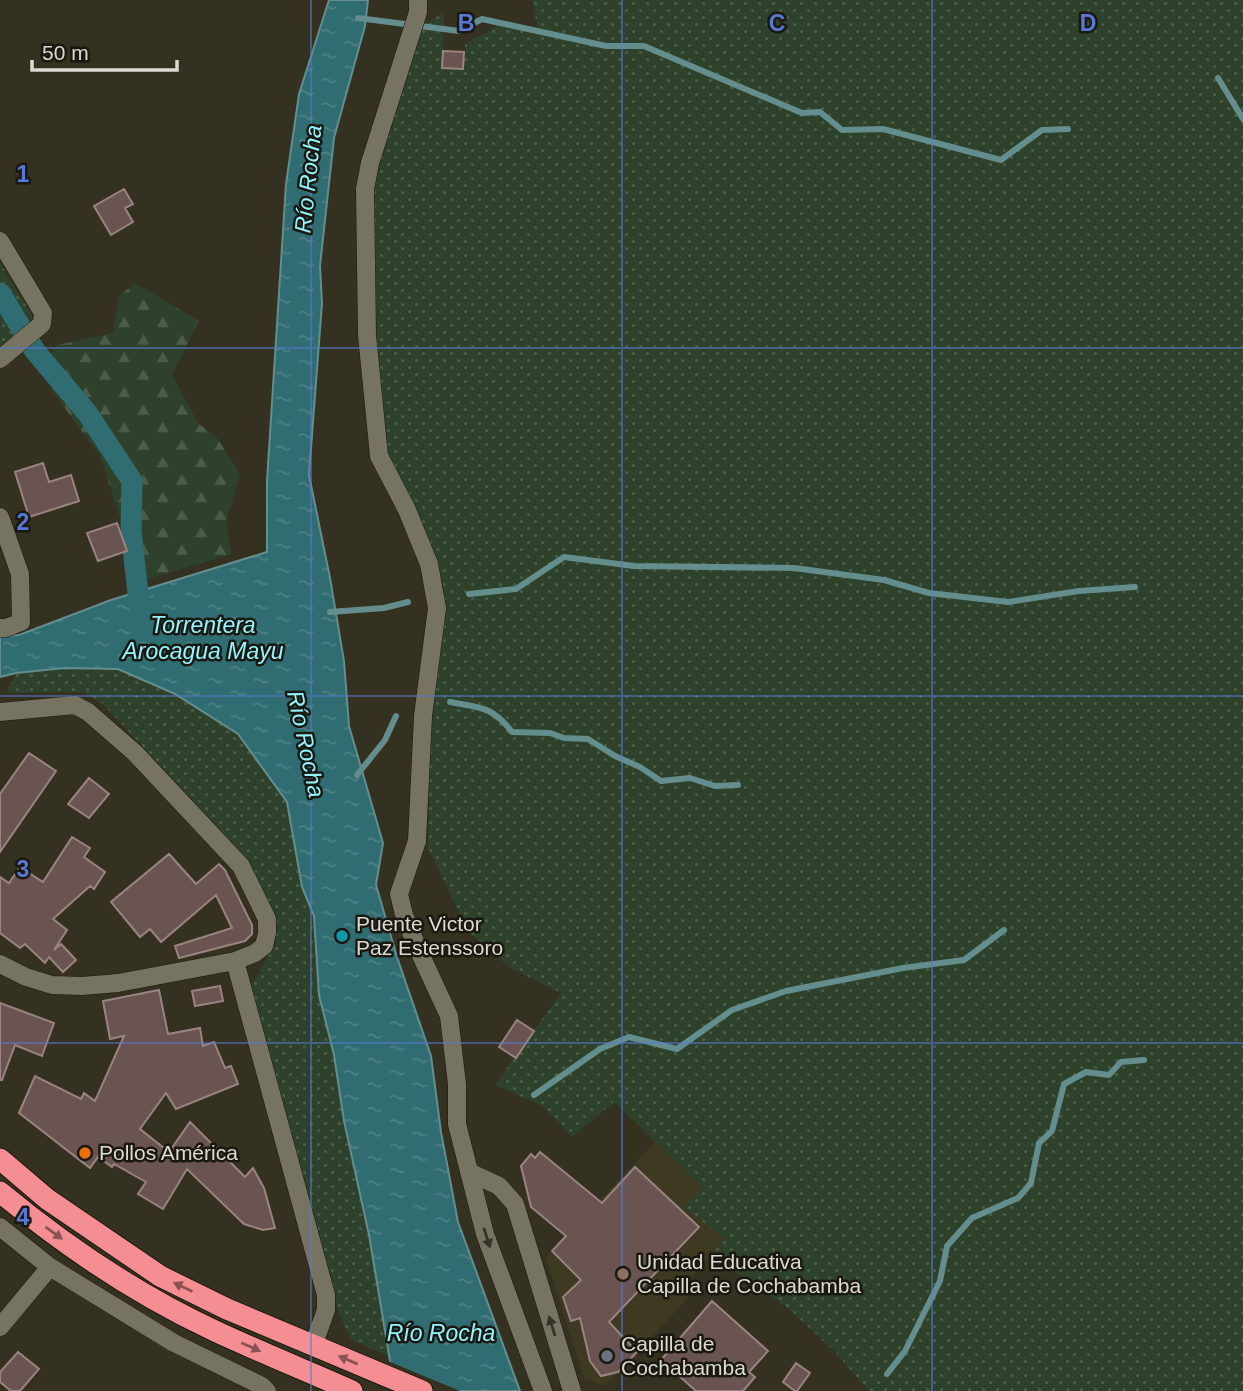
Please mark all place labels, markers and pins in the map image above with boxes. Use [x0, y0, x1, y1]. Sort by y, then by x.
place label: Puente Victor Paz Estenssoro [356, 912, 503, 959]
marker: Puente Victor Paz Estenssoro [334, 928, 350, 944]
place label: Pollos América [99, 1141, 238, 1164]
marker: Pollos América [77, 1145, 93, 1161]
place label: Unidad Educativa Capilla de Cochabamba [637, 1250, 861, 1297]
marker: Unidad Educativa Capilla de Cochabamba [615, 1266, 631, 1282]
place label: Capilla de Cochabamba [621, 1332, 746, 1379]
marker: Capilla de Cochabamba [599, 1348, 615, 1364]

